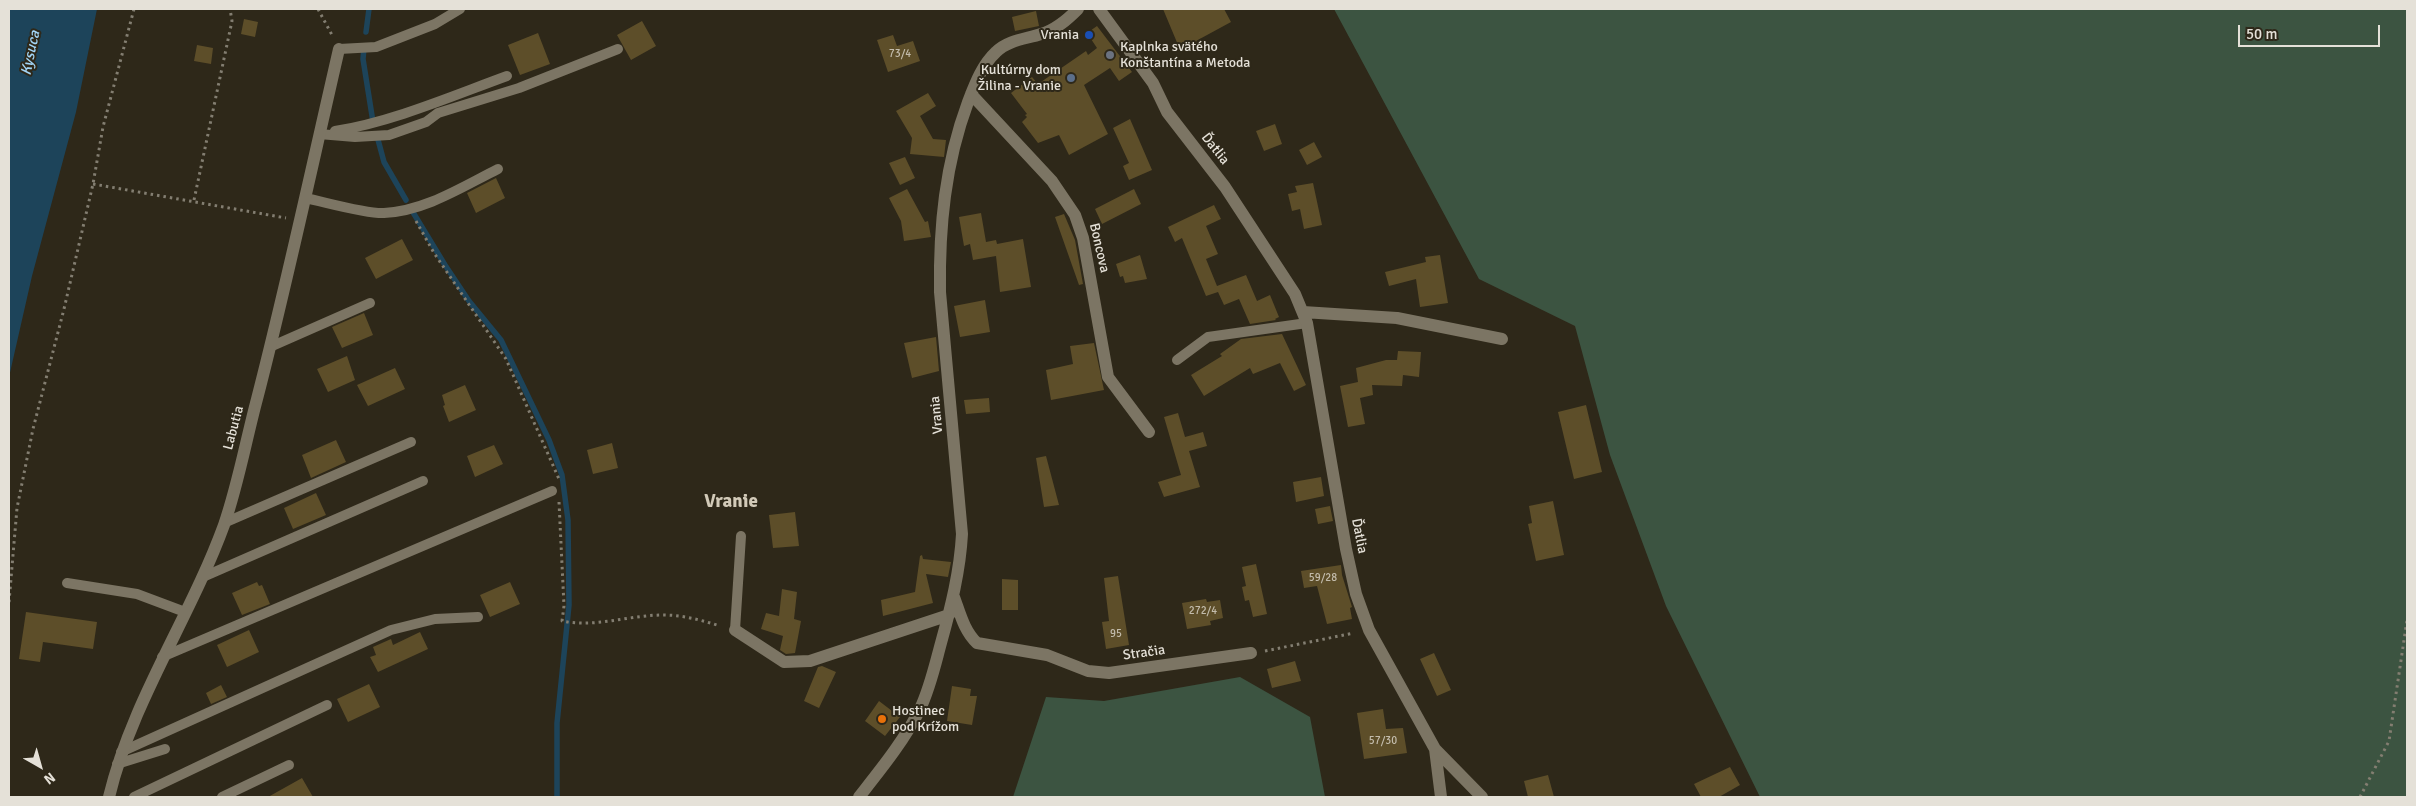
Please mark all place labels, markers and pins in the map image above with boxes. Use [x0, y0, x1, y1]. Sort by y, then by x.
place label: Vrania [1041, 27, 1079, 43]
marker: Vrania [1083, 29, 1095, 41]
place label: Kaplnka svätého Konštantína a Metoda [1120, 39, 1250, 72]
marker: Kaplnka svätého Konštantína a Metoda [1104, 49, 1116, 61]
place label: Kultúrny dom Žilina - Vranie [977, 62, 1061, 94]
marker: Kultúrny dom Žilina - Vranie [1065, 72, 1077, 84]
place label: Hostinec pod Krížom [892, 703, 959, 736]
marker: Hostinec pod Krížom [876, 713, 888, 725]

